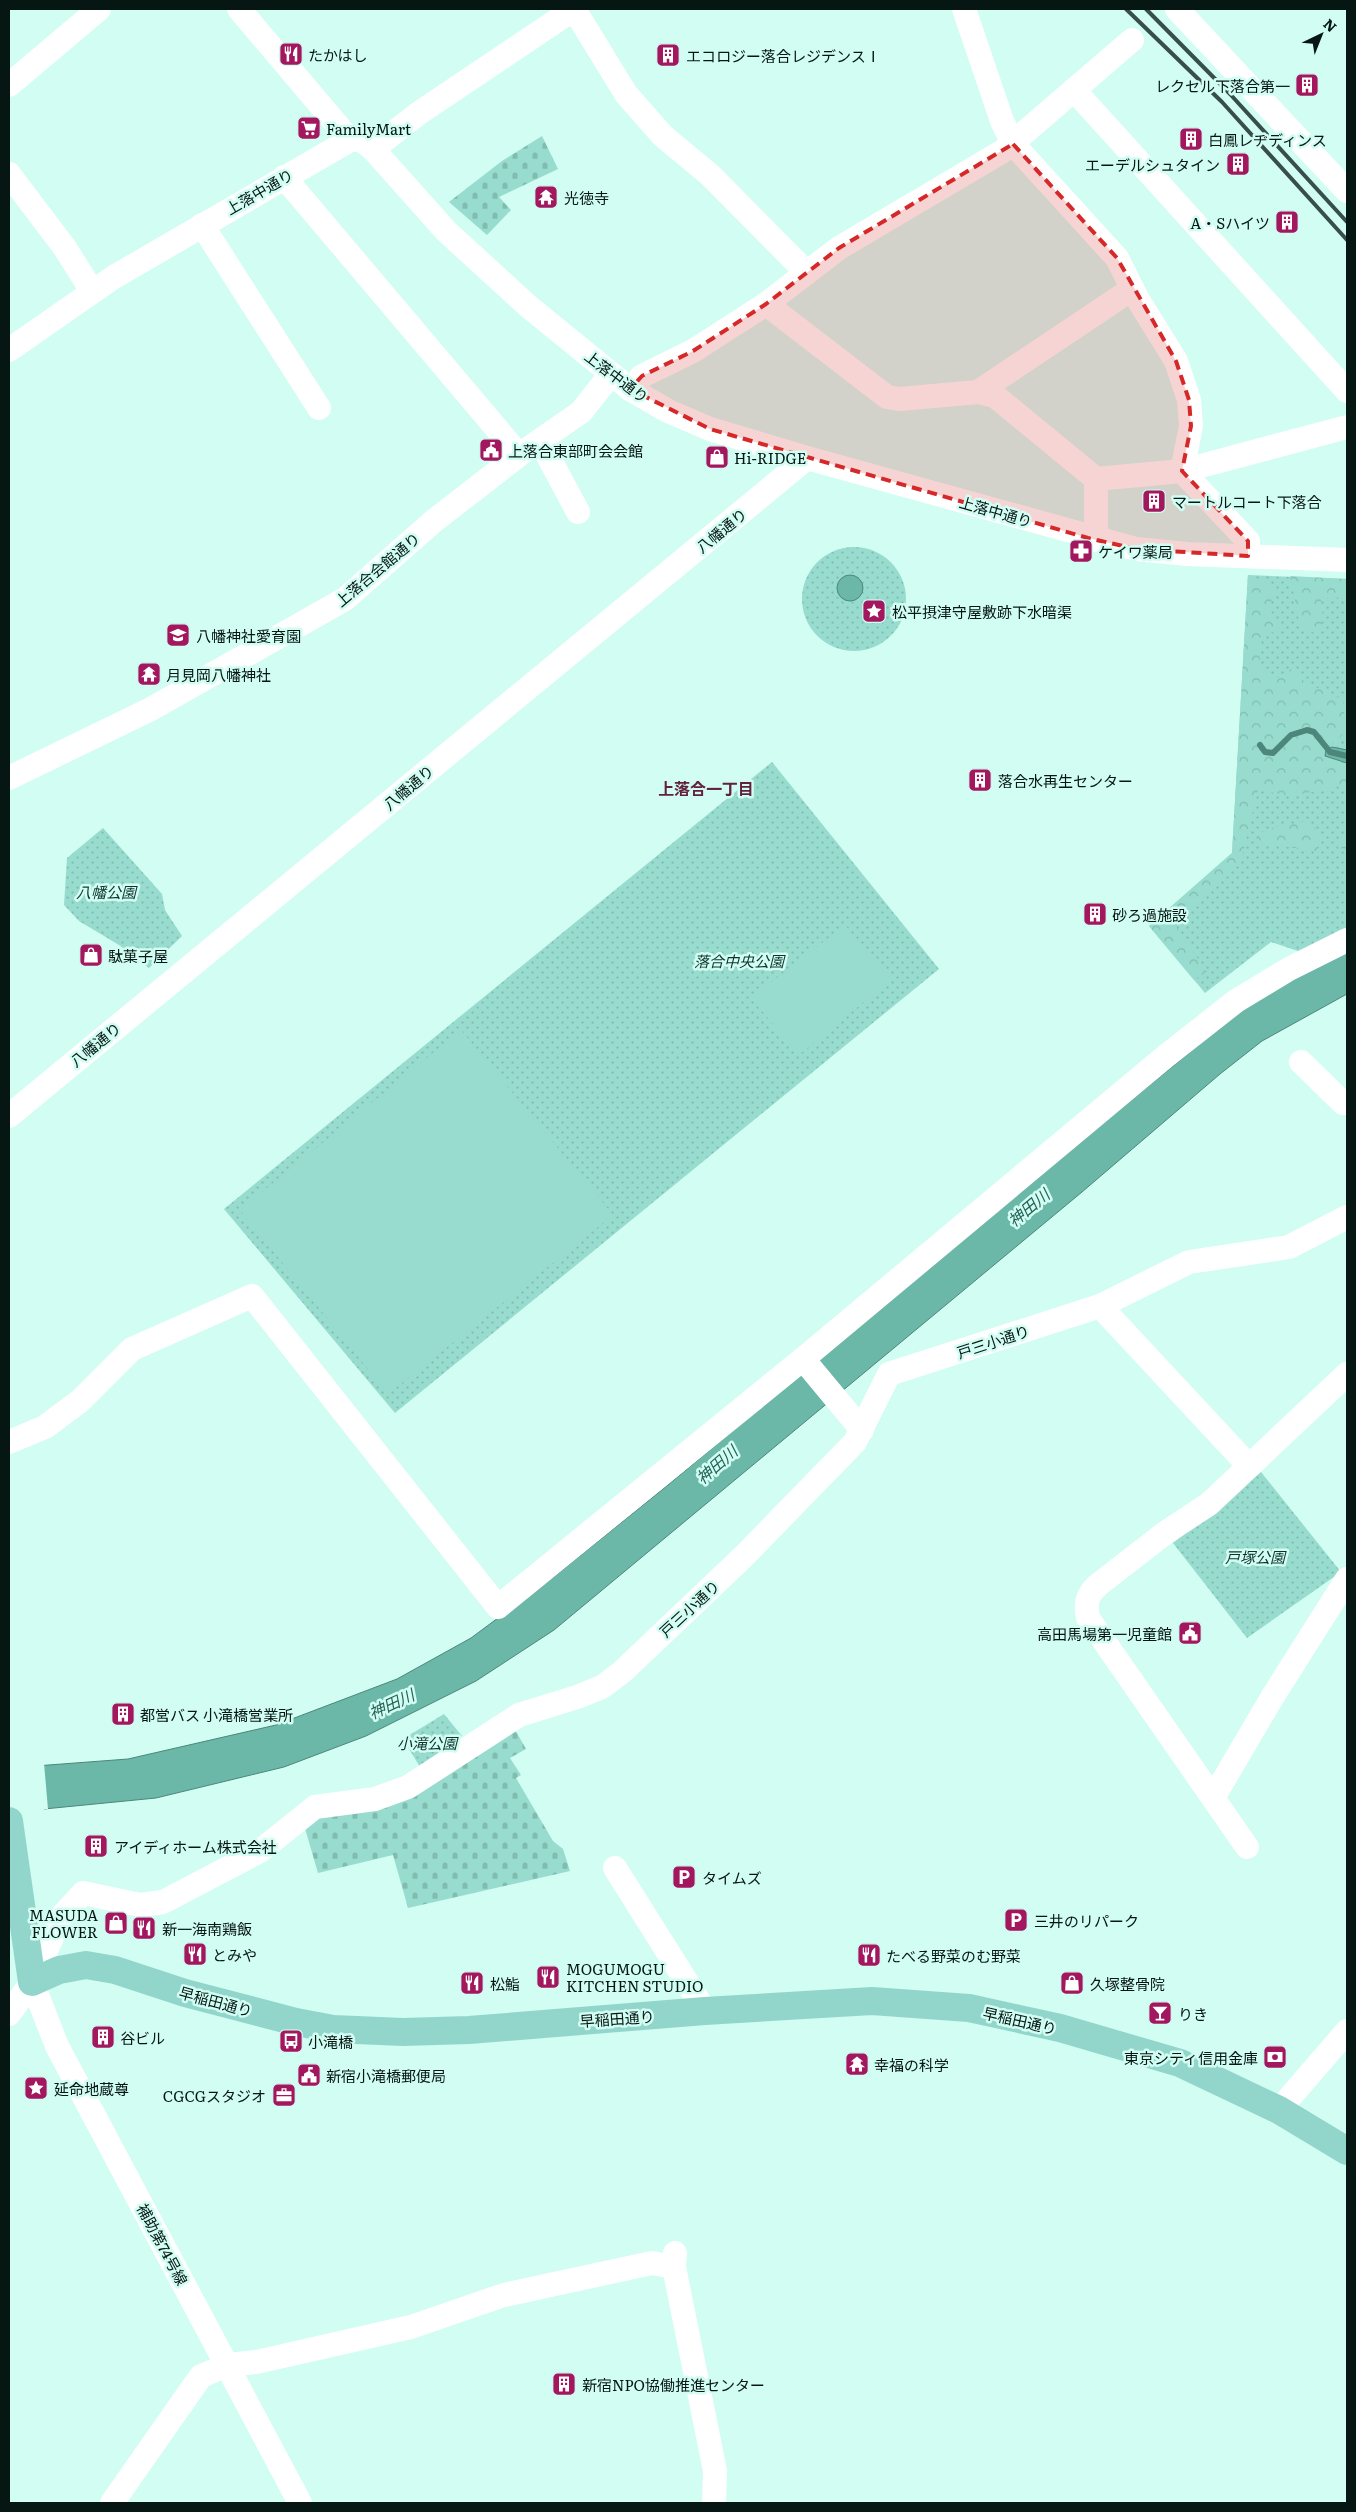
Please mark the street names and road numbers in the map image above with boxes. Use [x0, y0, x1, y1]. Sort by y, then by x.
street label: 上落中通り [221, 162, 297, 220]
street label: 上落中通り [580, 344, 654, 408]
street label: 上落中通り [957, 490, 1035, 532]
street label: 八幡通り [690, 502, 752, 558]
street label: 上落合会館通り [329, 526, 425, 612]
street label: 八幡通り [378, 759, 438, 815]
street label: 八幡通り [64, 1016, 126, 1072]
street label: 戸三小通り [954, 1318, 1032, 1364]
street label: 戸三小通り [654, 1574, 724, 1642]
street label: 早稲田通り [177, 1980, 255, 2022]
street label: 早稲田通り [981, 2000, 1059, 2040]
street label: 早稲田通り [579, 2004, 655, 2032]
street label: 補助第74号線 [132, 2199, 194, 2289]

